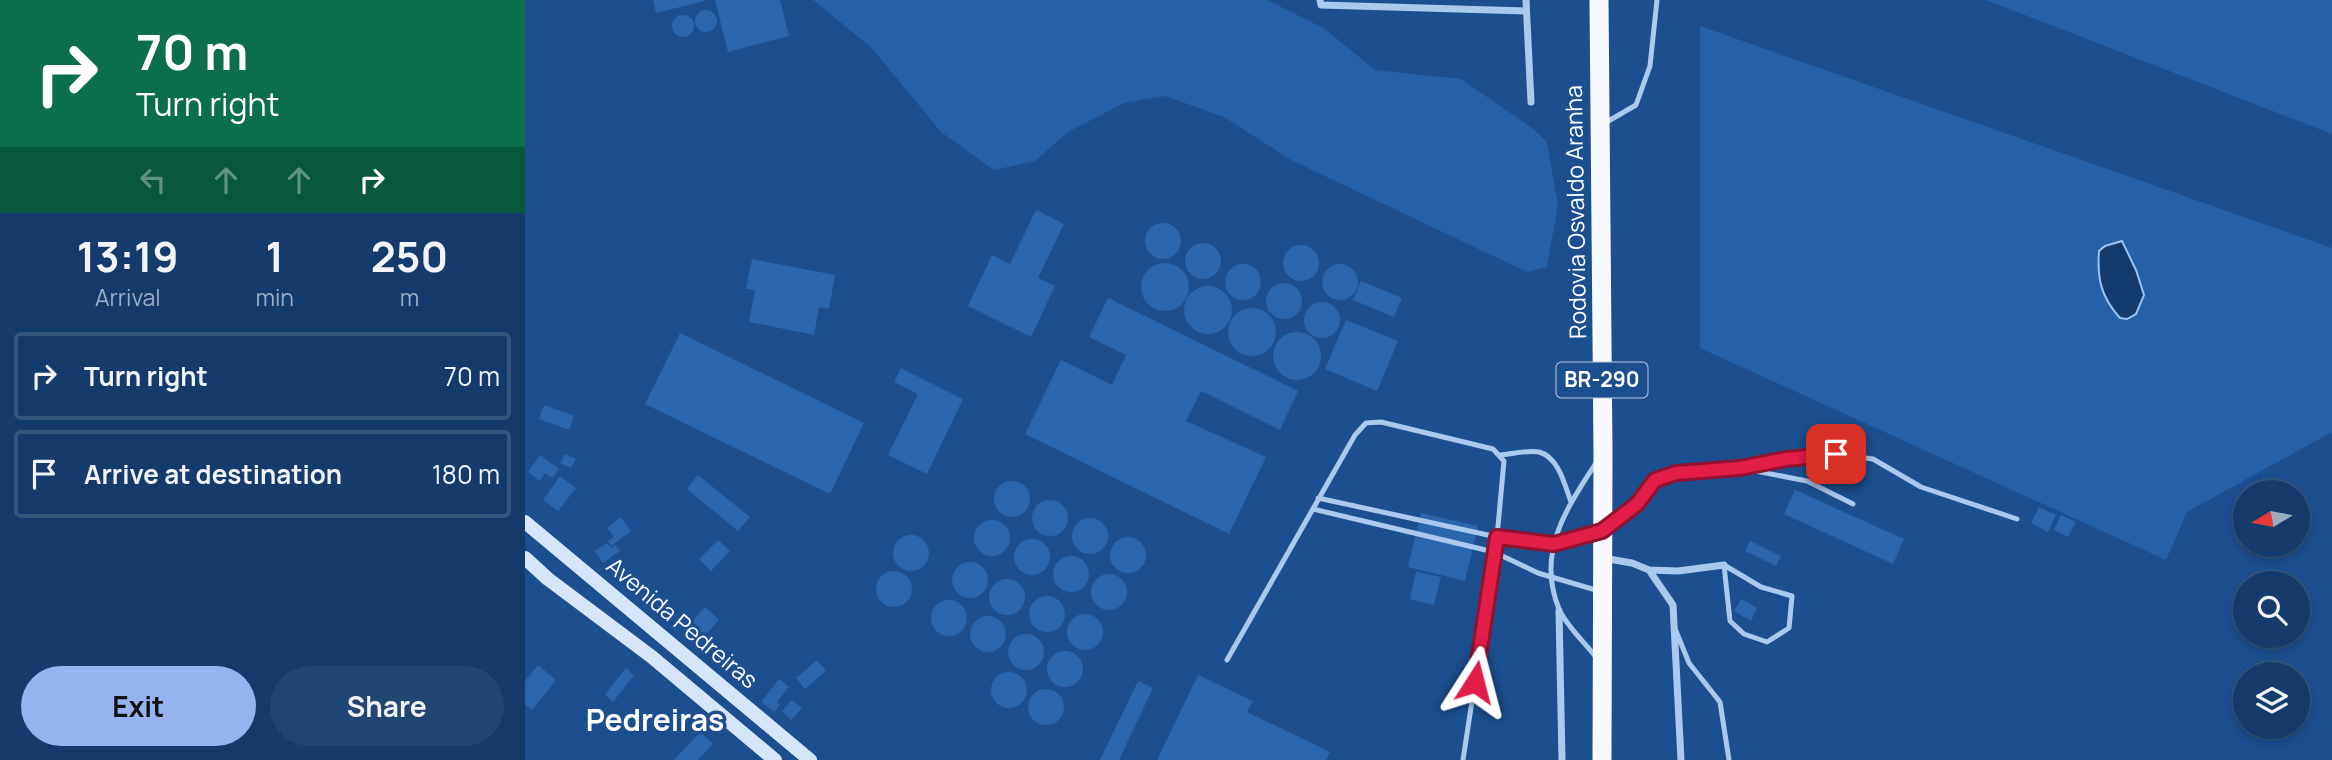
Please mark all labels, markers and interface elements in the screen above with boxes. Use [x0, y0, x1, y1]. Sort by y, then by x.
text: 70 m [136, 18, 248, 85]
icon: right [21, 28, 112, 119]
text: Turn right [136, 82, 279, 126]
street label: Rodovia Osvaldo Aranha [1557, 85, 1593, 339]
icon: left [134, 161, 172, 199]
icon: ahead [207, 161, 245, 199]
icon: ahead [280, 161, 318, 199]
icon: right [353, 161, 391, 199]
text: 13:19 [77, 227, 179, 285]
text: 1 [265, 227, 284, 285]
text: 250 [371, 227, 448, 285]
text: Arrival [95, 281, 161, 313]
text: min [255, 281, 294, 313]
text: m [400, 281, 419, 313]
icon: right [25, 357, 63, 395]
text: Turn right [84, 358, 208, 394]
text: 70 m [444, 358, 500, 394]
road number: BR-290 [1557, 362, 1647, 398]
pin [1806, 424, 1866, 484]
icon: arrive [1817, 435, 1855, 473]
icon: arrive [25, 455, 63, 493]
text: Arrive at destination [84, 456, 342, 492]
text: 180 m [432, 456, 500, 492]
north arrow [2233, 480, 2310, 556]
map controls [2233, 480, 2310, 739]
street label: Avenida Pedreiras [600, 549, 765, 695]
button: search [2233, 571, 2310, 648]
position arrow [1438, 645, 1512, 719]
button: layers [2233, 662, 2310, 739]
button: Exit [21, 666, 256, 746]
button: Share [270, 666, 504, 746]
district label: Pedreiras [586, 699, 724, 740]

